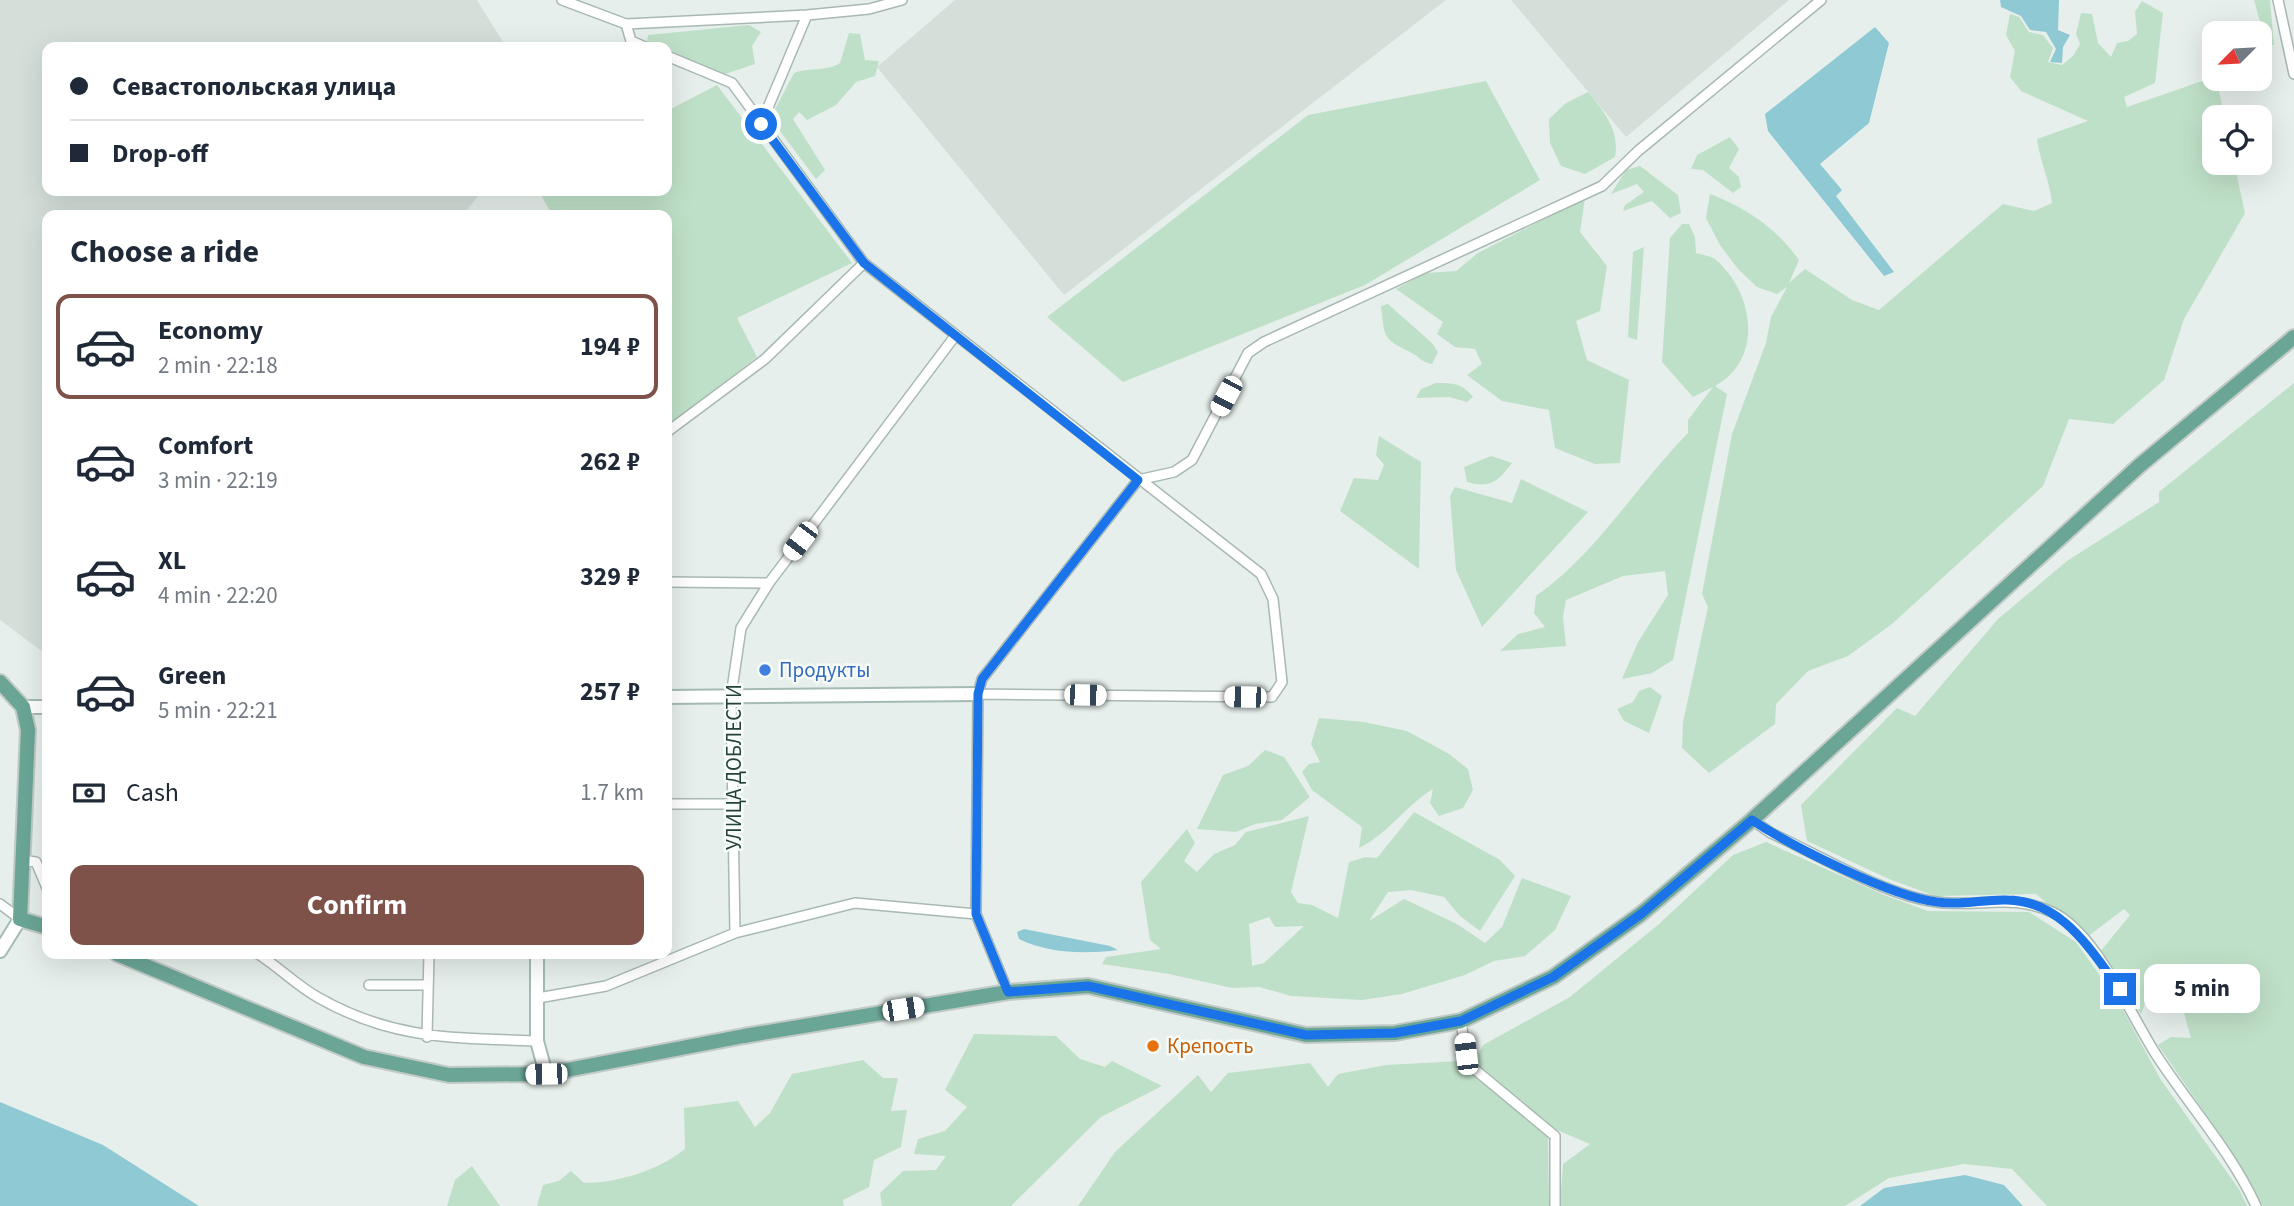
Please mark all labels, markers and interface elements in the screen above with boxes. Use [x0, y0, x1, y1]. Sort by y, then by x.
north arrow [2202, 21, 2272, 91]
map controls [2202, 21, 2272, 175]
text: Севастопольская улица [112, 68, 396, 105]
button: locate [2202, 105, 2272, 175]
route start [745, 108, 777, 140]
text: Drop-off [112, 135, 208, 172]
text: Choose a ride [70, 229, 259, 275]
text: Economy [158, 312, 263, 349]
icon: car [74, 315, 137, 378]
text: 194 ₽ [580, 328, 640, 365]
text: 2 min · 22:18 [158, 349, 278, 382]
car [1207, 373, 1246, 419]
text: Comfort [158, 427, 253, 464]
icon: car [74, 430, 137, 493]
text: 262 ₽ [580, 443, 640, 480]
text: 3 min · 22:19 [158, 464, 278, 497]
car [779, 518, 822, 564]
text: XL [158, 542, 186, 579]
icon: car [74, 545, 137, 608]
text: 329 ₽ [580, 558, 640, 595]
text: 4 min · 22:20 [158, 579, 278, 612]
place label: Продукты [779, 655, 870, 685]
text: Green [158, 657, 226, 694]
icon: car [74, 660, 137, 723]
marker: Продукты [757, 662, 773, 678]
text: 257 ₽ [580, 673, 640, 710]
street label: УЛИЦА ДОБЛЕСТИ [719, 684, 749, 850]
car [1064, 684, 1107, 706]
car [1224, 686, 1267, 708]
text: 5 min · 22:21 [158, 694, 278, 727]
icon: cash [70, 774, 108, 812]
text: Cash [126, 774, 179, 811]
text: 1.7 km [580, 776, 644, 809]
button: Confirm [70, 865, 644, 945]
callout: 5 min [2144, 964, 2260, 1014]
text: 5 min [2174, 972, 2230, 1005]
route end [2104, 973, 2136, 1005]
car [881, 995, 926, 1023]
place label: Крепость [1167, 1031, 1254, 1061]
car [1454, 1032, 1479, 1076]
marker: Крепость [1145, 1038, 1161, 1054]
car [525, 1063, 568, 1085]

